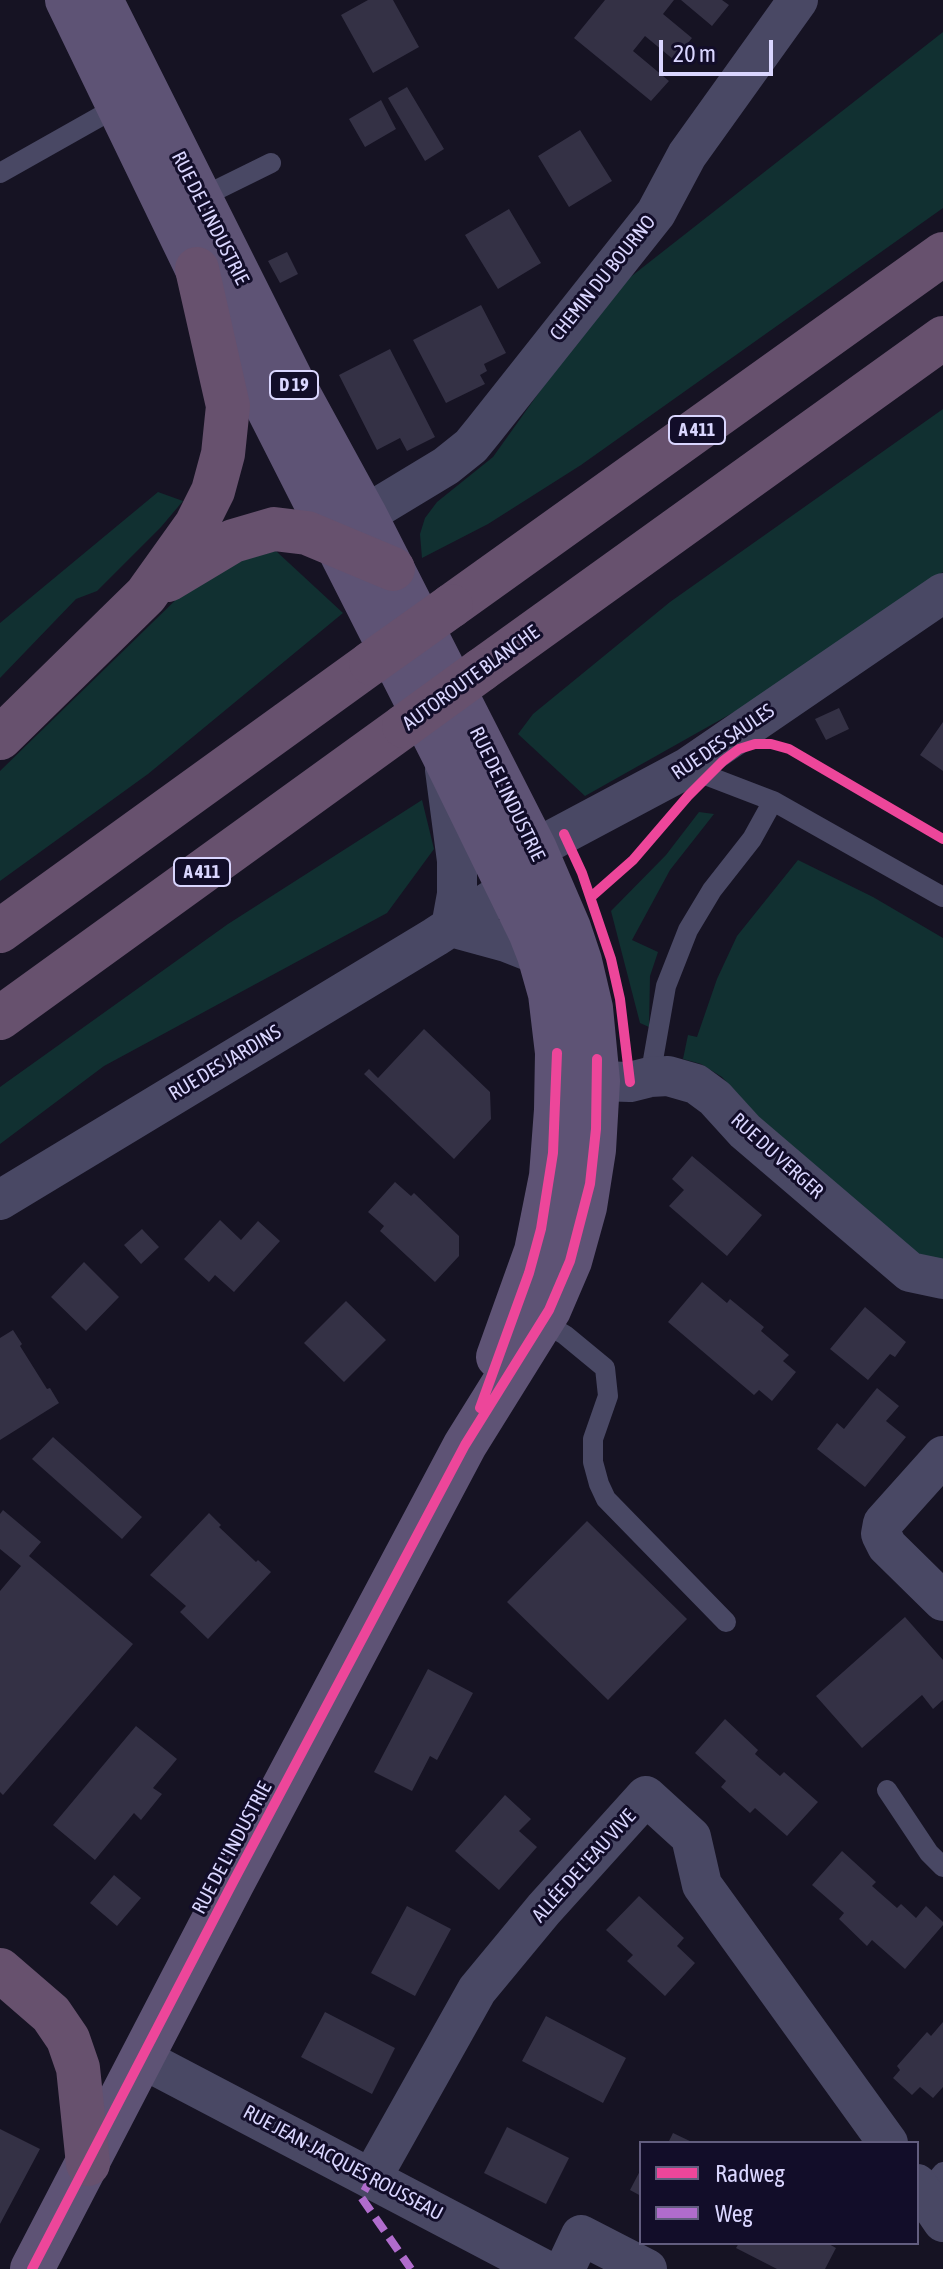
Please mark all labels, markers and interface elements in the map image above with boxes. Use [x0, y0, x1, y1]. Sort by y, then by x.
scale bar [663, 24, 777, 74]
text: 20 m [673, 40, 716, 67]
street label: RUE DE L'INDUSTRIE [166, 147, 254, 289]
street label: CHEMIN DU BOURNO [545, 210, 661, 346]
road number: D 19 [270, 371, 318, 399]
road number: A 411 [669, 416, 725, 444]
street label: AUTOROUTE BLANCHE [398, 620, 544, 736]
street label: RUE DES SAULES [667, 699, 779, 785]
street label: RUE DE L'INDUSTRIE [464, 723, 550, 865]
road number: A 411 [174, 858, 230, 886]
street label: RUE DES JARDINS [165, 1020, 285, 1106]
street label: RUE DU VERGER [726, 1108, 828, 1204]
street label: RUE DE L'INDUSTRIE [187, 1778, 277, 1918]
street label: ALLÉE DE L'EAU VIVE [527, 1805, 641, 1927]
street label: RUE JEAN-JACQUES ROUSSEAU [239, 2100, 447, 2226]
legend [639, 2141, 919, 2245]
text: Radweg [715, 2160, 785, 2187]
text: Weg [715, 2200, 753, 2227]

